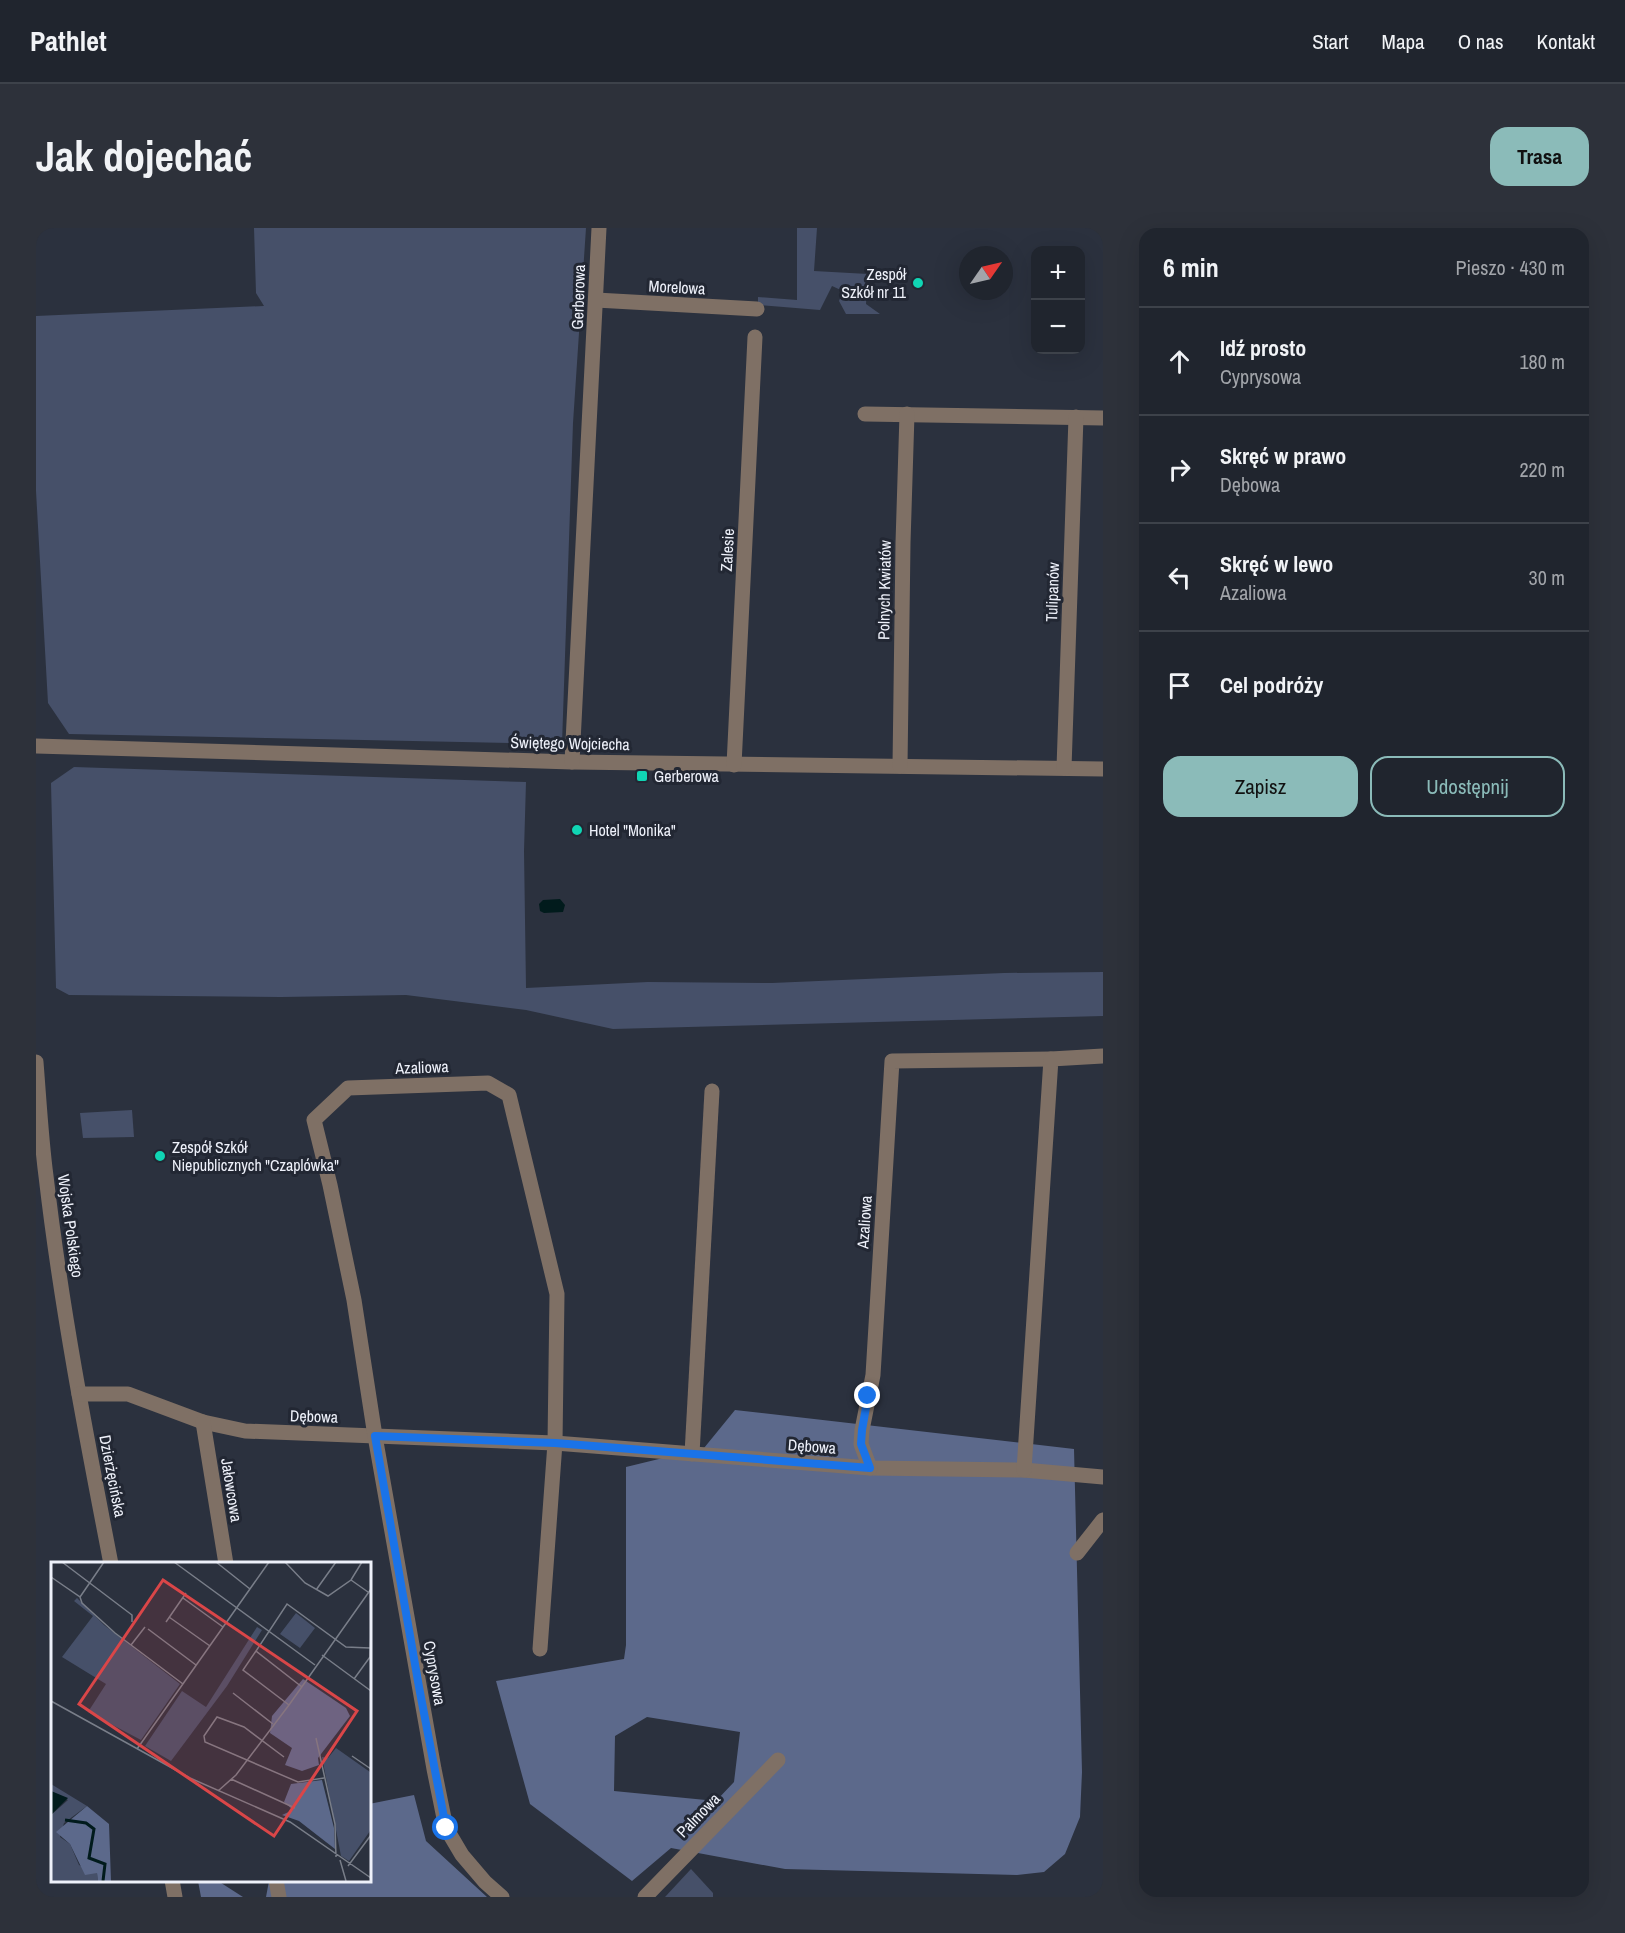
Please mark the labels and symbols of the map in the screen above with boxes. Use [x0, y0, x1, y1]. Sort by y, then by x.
north arrow [959, 246, 1013, 300]
street label: Gerberowa [566, 263, 590, 330]
place label: Zespół Szkół nr 11 [841, 263, 907, 303]
street label: Morelowa [648, 275, 707, 300]
marker: Zespół Szkół nr 11 [911, 276, 925, 290]
street label: Zalesie [715, 528, 739, 572]
street label: Polnych Kwiatów [872, 539, 896, 640]
street label: Tulipanów [1040, 561, 1064, 622]
street label: Świętego Wojciecha [510, 731, 631, 755]
place label: Gerberowa [654, 765, 720, 787]
marker: Gerberowa [635, 769, 649, 783]
place label: Hotel "Monika" [589, 819, 676, 841]
marker: Hotel "Monika" [570, 823, 584, 837]
street label: Azaliowa [394, 1055, 450, 1079]
place label: Zespół Szkół Niepublicznych "Czaplówka" [172, 1136, 339, 1176]
marker: Zespół Szkół Niepublicznych "Czaplówka" [153, 1149, 167, 1163]
street label: Wojska Polskiego [53, 1173, 89, 1279]
street label: Azaliowa [851, 1194, 877, 1250]
route end [854, 1382, 880, 1408]
street label: Dębowa [290, 1404, 339, 1428]
street label: Dzierżęcińska [94, 1433, 132, 1520]
street label: Dębowa [787, 1433, 837, 1459]
street label: Jałowcowa [216, 1457, 248, 1524]
inset map [51, 1562, 370, 1882]
street label: Cyprysowa [419, 1639, 452, 1708]
street label: Palmowa [671, 1787, 725, 1842]
route start [432, 1814, 458, 1840]

